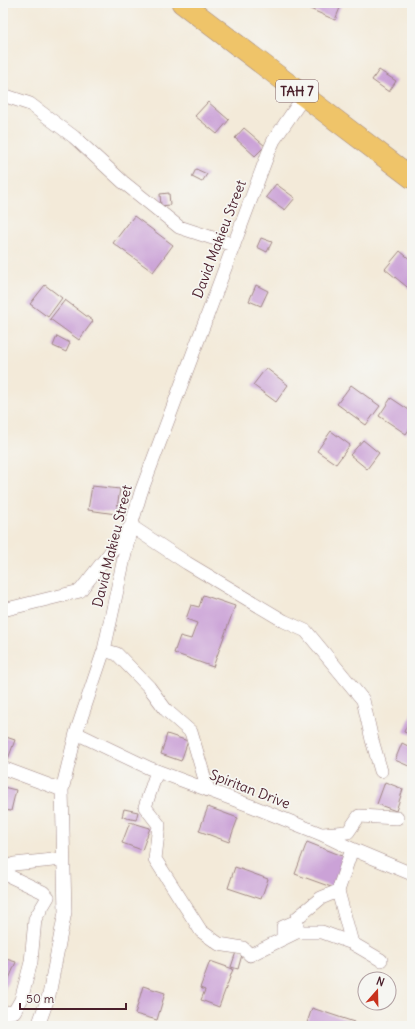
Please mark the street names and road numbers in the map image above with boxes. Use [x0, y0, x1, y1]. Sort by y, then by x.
road number: TAH 7 [276, 80, 318, 102]
street label: David Makieu Street [188, 177, 250, 301]
street label: David Makieu Street [88, 483, 136, 609]
street label: Spiritan Drive [207, 765, 293, 813]

